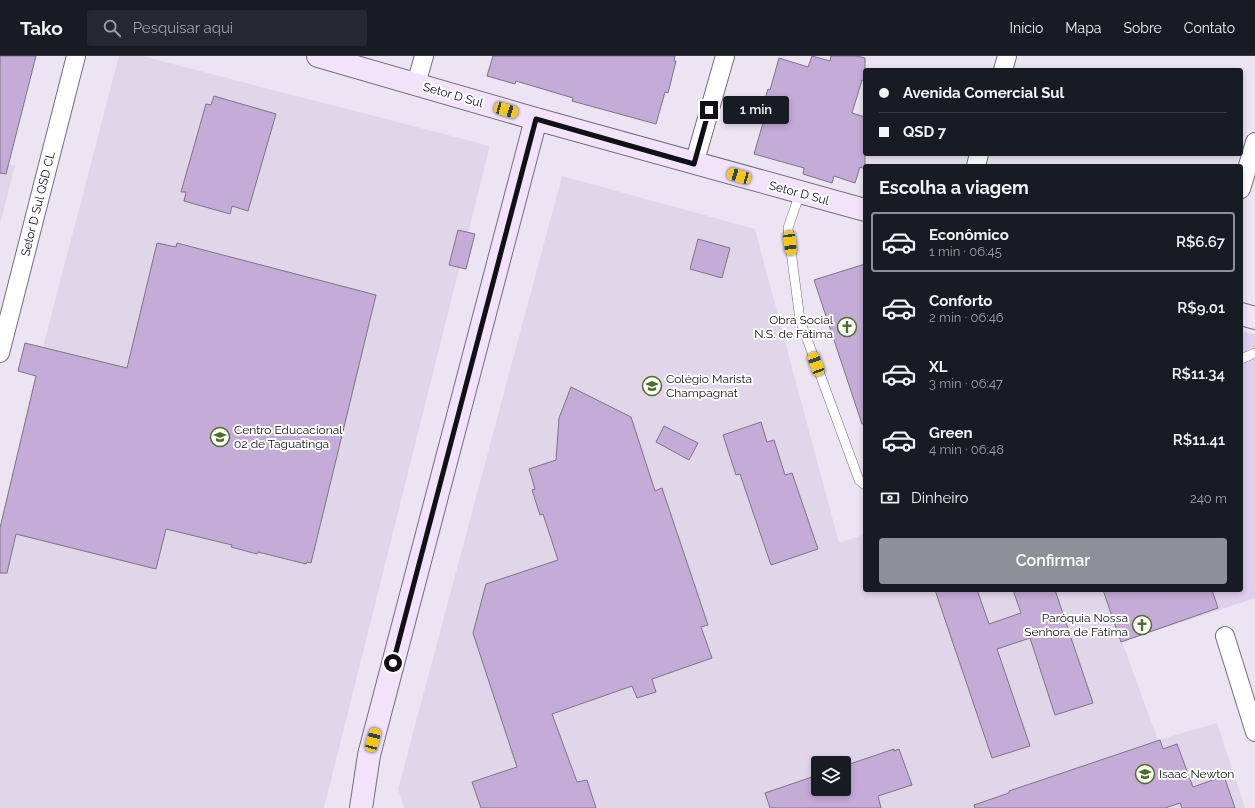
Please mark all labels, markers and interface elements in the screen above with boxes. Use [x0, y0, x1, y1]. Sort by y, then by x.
search box [87, 10, 367, 46]
text: Tako [20, 17, 63, 39]
icon: search [101, 17, 123, 39]
text: Pesquisar aqui [133, 19, 233, 37]
text: Início [1010, 20, 1043, 36]
text: Mapa [1065, 20, 1101, 36]
text: Sobre [1123, 20, 1162, 36]
text: Contato [1184, 20, 1235, 36]
street label: Setor D Sul [421, 80, 485, 110]
text: Avenida Comercial Sul [903, 84, 1064, 102]
callout: 1 min [723, 96, 789, 124]
car [493, 101, 519, 119]
route end [700, 101, 718, 119]
text: 1 min [740, 102, 772, 117]
text: QSD 7 [903, 123, 946, 141]
street label: Setor D Sul QSD CL [18, 150, 58, 258]
car [726, 167, 752, 185]
text: Escolha a viagem [879, 177, 1029, 198]
street label: Setor D Sul [767, 178, 831, 208]
icon: car [881, 224, 917, 260]
text: Econômico [929, 226, 1009, 244]
car [783, 230, 797, 256]
text: R$6.67 [1176, 233, 1225, 251]
text: 1 min · 06:45 [929, 244, 1002, 259]
icon: car [881, 290, 917, 326]
text: Conforto [929, 292, 992, 310]
text: R$9.01 [1177, 299, 1225, 317]
text: 2 min · 06:46 [929, 310, 1004, 325]
place label: Obra Social N.S. de Fátima [754, 313, 834, 341]
church icon: Obra Social N.S. de Fátima [836, 316, 858, 338]
car [806, 351, 826, 377]
icon: car [881, 356, 917, 392]
text: XL [929, 358, 947, 376]
text: R$11.34 [1172, 365, 1225, 383]
place label: Colégio Marista Champagnat [666, 372, 752, 400]
school or university icon: Colégio Marista Champagnat [641, 375, 663, 397]
text: 3 min · 06:47 [929, 376, 1003, 391]
icon: car [881, 422, 917, 458]
place label: Centro Educacional 02 de Taguatinga [234, 423, 343, 451]
text: Green [929, 424, 973, 442]
school or university icon: Centro Educacional 02 de Taguatinga [209, 426, 231, 448]
text: R$11.41 [1173, 431, 1225, 449]
text: 4 min · 06:48 [929, 442, 1004, 457]
icon: cash [879, 487, 901, 509]
text: Dinheiro [911, 489, 969, 507]
text: 240 m [1190, 491, 1227, 506]
button: Confirmar [879, 538, 1227, 584]
place label: Paróquia Nossa Senhora de Fátima [1024, 611, 1128, 639]
church icon: Paróquia Nossa Senhora de Fátima [1131, 614, 1153, 636]
route start [384, 654, 402, 672]
car [364, 727, 382, 753]
map controls [811, 756, 851, 796]
button: layers [811, 756, 851, 796]
school or university icon: Isaac Newton [1134, 763, 1156, 785]
place label: Isaac Newton [1159, 767, 1234, 781]

